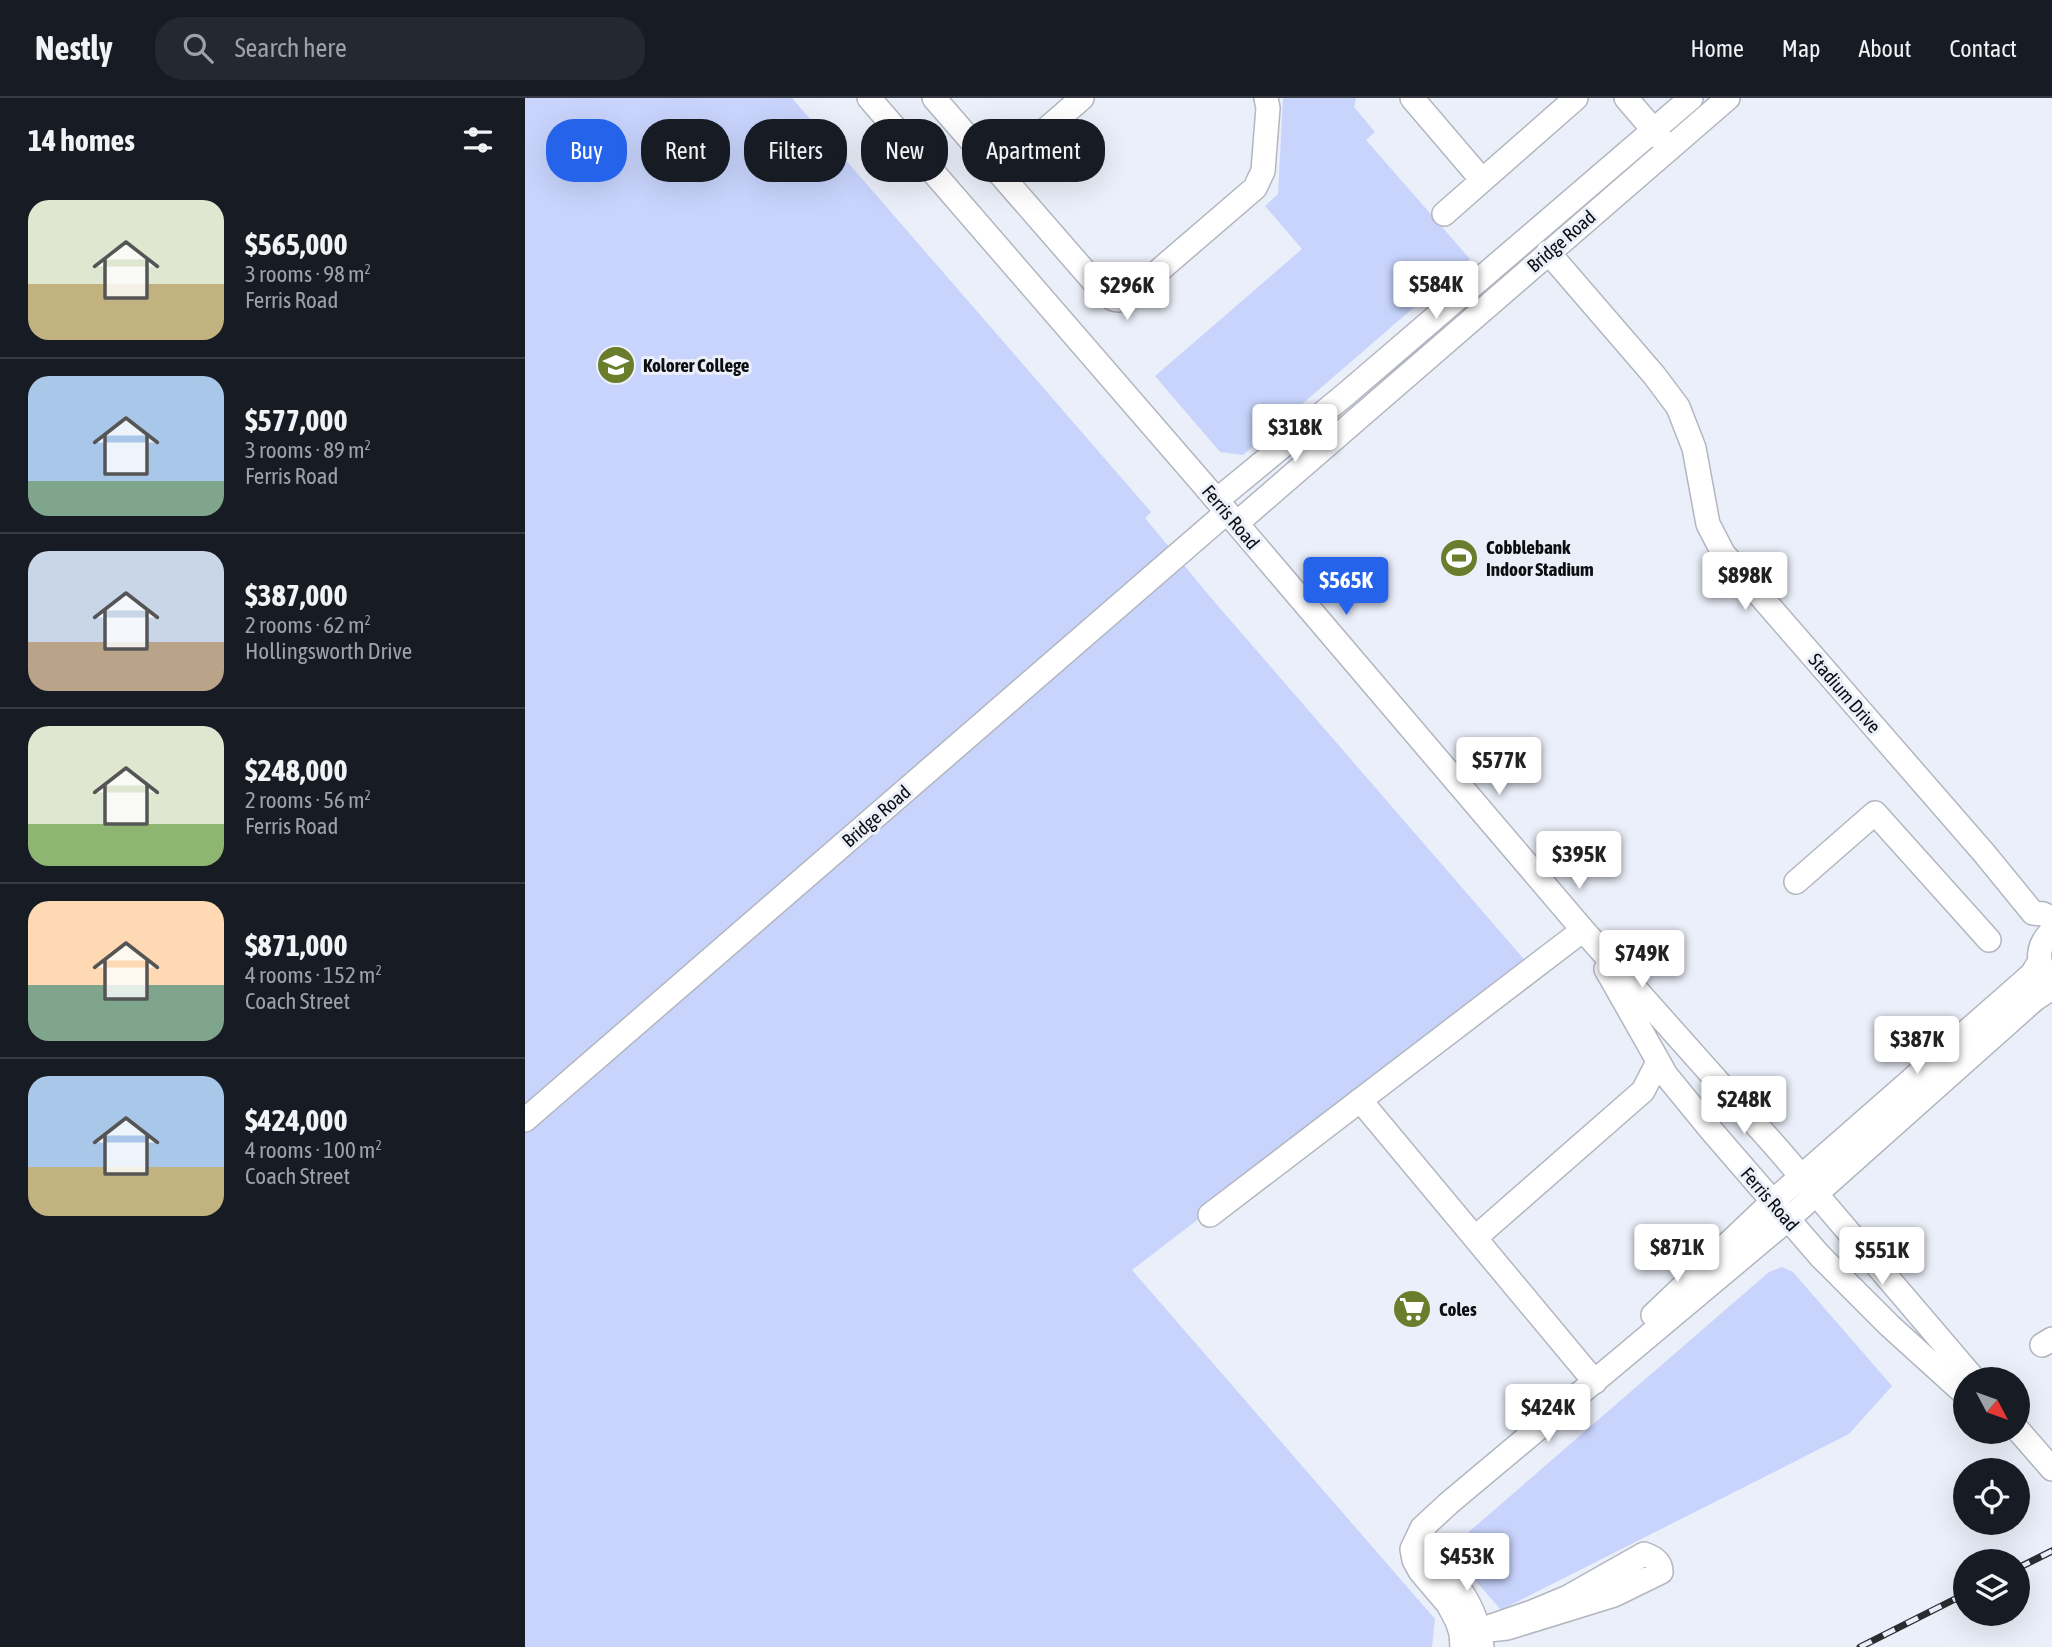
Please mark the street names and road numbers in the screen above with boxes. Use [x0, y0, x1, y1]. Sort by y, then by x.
street label: Bridge Road [1522, 205, 1600, 277]
street label: Ferris Road [1198, 480, 1264, 554]
street label: Stadium Drive [1805, 649, 1885, 737]
street label: Bridge Road [837, 780, 915, 852]
street label: Ferris Road [1736, 1163, 1804, 1235]

